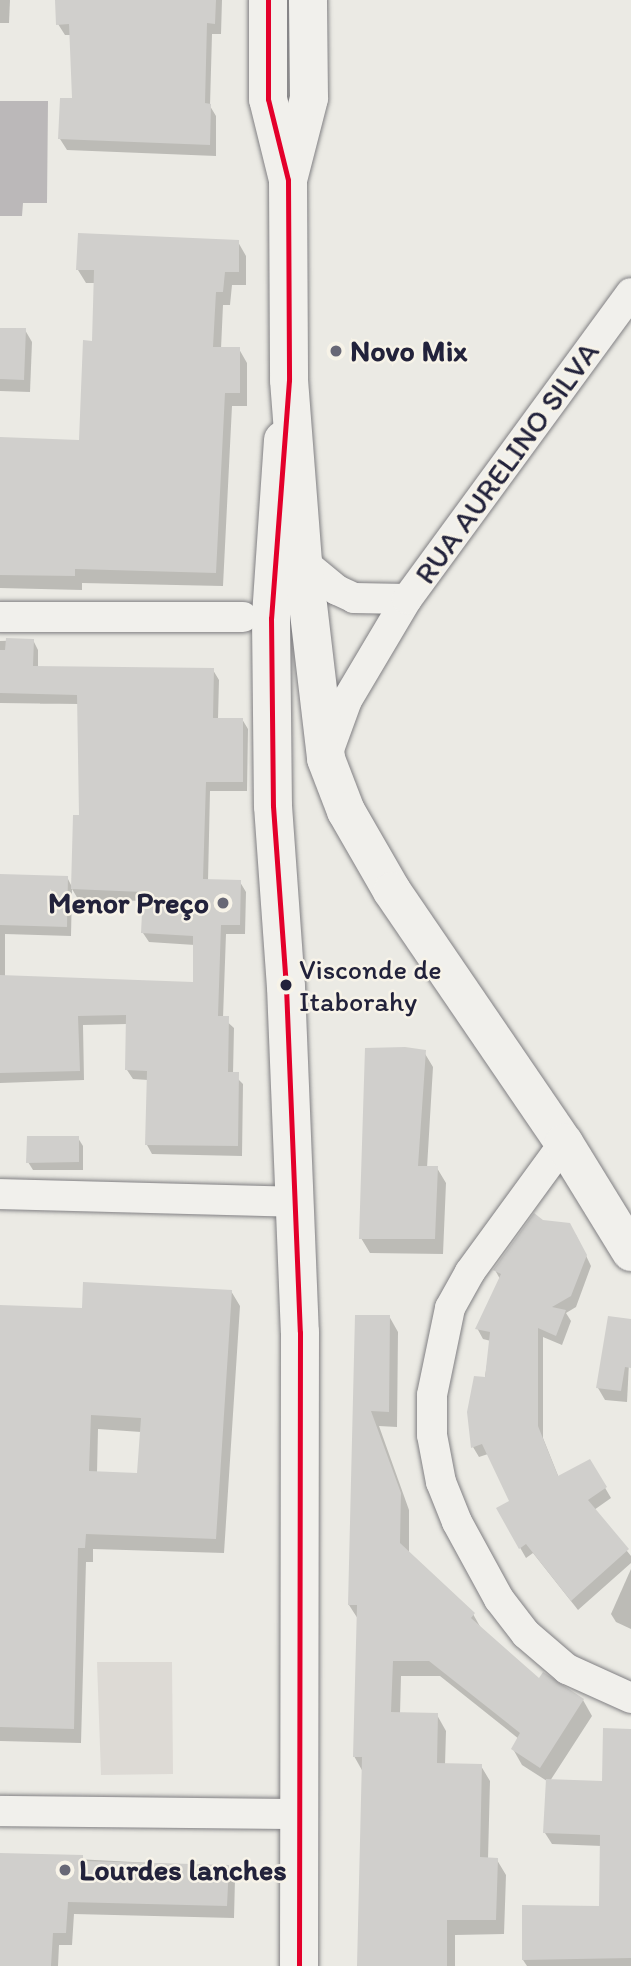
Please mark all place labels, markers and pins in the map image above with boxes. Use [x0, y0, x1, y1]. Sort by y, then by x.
place label: Novo Mix [350, 333, 468, 369]
marker: Novo Mix [328, 343, 344, 359]
place label: Menor Preço [48, 885, 209, 921]
marker: Menor Preço [215, 895, 231, 911]
place label: Visconde de Itaborahy [299, 952, 442, 1018]
marker: Visconde de Itaborahy [279, 978, 293, 992]
place label: Lourdes lanches [79, 1852, 286, 1888]
marker: Lourdes lanches [57, 1862, 73, 1878]

